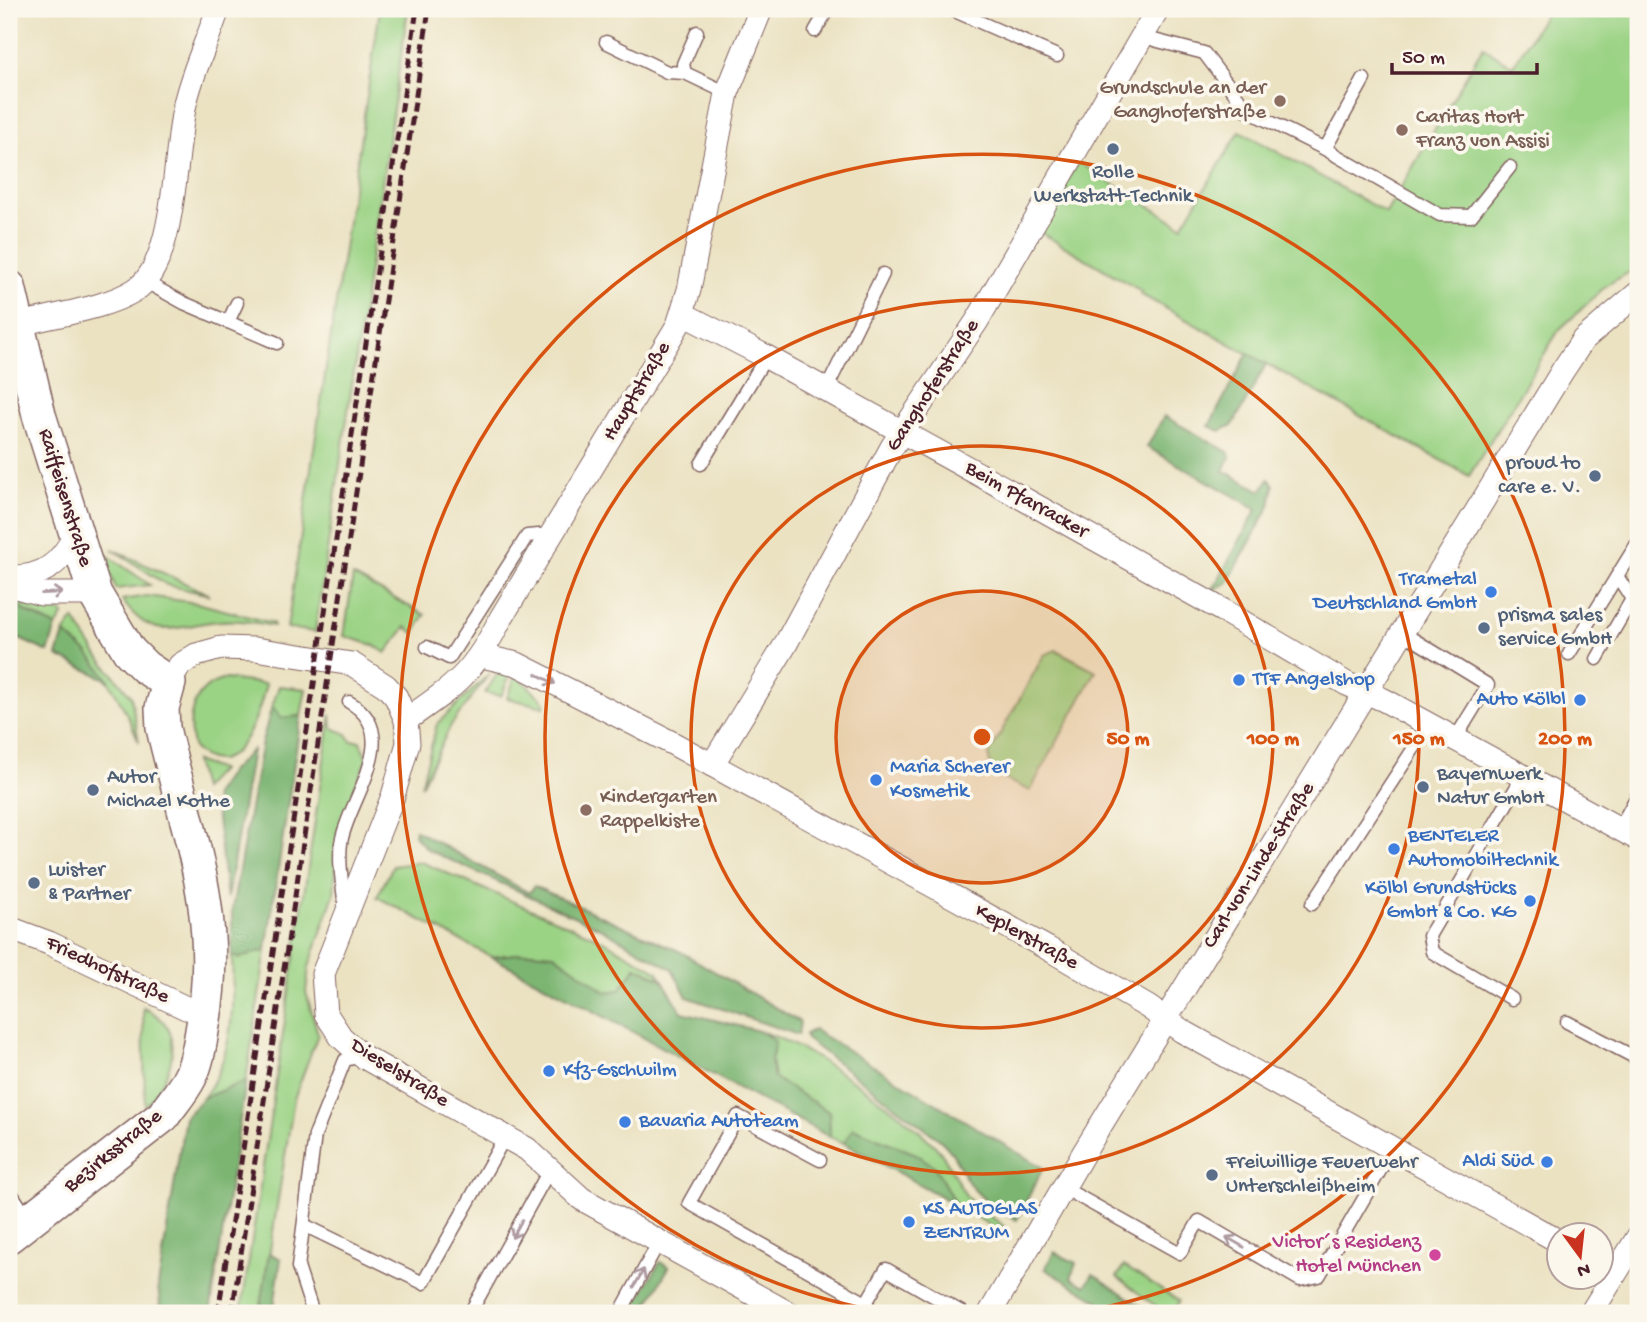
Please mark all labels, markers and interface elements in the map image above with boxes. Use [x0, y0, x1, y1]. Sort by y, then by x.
scale bar [1392, 32, 1537, 76]
text: 50 m [1402, 47, 1445, 72]
place label: Grundschule an der Ganghoferstraße [1100, 77, 1268, 126]
marker: Grundschule an der Ganghoferstraße [1272, 93, 1288, 109]
place label: Caritas Hort Franz von Assisi [1415, 106, 1550, 155]
marker: Caritas Hort Franz von Assisi [1394, 122, 1410, 138]
marker: Rolle Werkstatt-Technik [1105, 141, 1121, 157]
place label: Rolle Werkstatt-Technik [1034, 161, 1195, 210]
street label: Ganghoferstraße [882, 314, 987, 457]
street label: Hauptstraße [599, 337, 678, 446]
street label: Raiffeisenstraße [31, 426, 97, 571]
place label: proud to care e. V. [1498, 452, 1581, 501]
street label: Beim Pfarracker [959, 456, 1093, 546]
marker: proud to care e. V. [1587, 468, 1603, 484]
place label: Trametal Deutschland GmbH [1311, 568, 1478, 617]
marker: Trametal Deutschland GmbH [1483, 584, 1499, 600]
one-way arrow [40, 586, 63, 599]
place label: prisma sales service GmbH [1497, 604, 1613, 653]
marker: prisma sales service GmbH [1476, 620, 1492, 636]
place label: TTF Angelshop [1252, 668, 1376, 693]
one-way arrow [535, 672, 556, 686]
marker: TTF Angelshop [1231, 672, 1247, 688]
place label: Auto Kölbl [1477, 688, 1566, 713]
marker: Auto Kölbl [1572, 692, 1588, 708]
centre of rings [970, 725, 994, 749]
text: 50 m [1107, 728, 1150, 753]
text: 100 m [1246, 728, 1299, 753]
text: 150 m [1392, 728, 1445, 753]
text: 200 m [1538, 728, 1592, 753]
place label: Maria Scherer Kosmetik [890, 756, 1011, 805]
place label: Bayernwerk Natur GmbH [1436, 763, 1545, 812]
place label: Autor Michael Kothe [107, 766, 231, 815]
marker: Maria Scherer Kosmetik [868, 772, 884, 788]
street label: Carl-von-Linde-Straße [1199, 777, 1322, 954]
marker: Bayernwerk Natur GmbH [1415, 779, 1431, 795]
marker: Autor Michael Kothe [85, 782, 101, 798]
place label: Kindergarten Rappelkiste [600, 786, 717, 835]
marker: Kindergarten Rappelkiste [578, 802, 594, 818]
place label: BENTELER Automobiltechnik [1407, 825, 1560, 874]
marker: BENTELER Automobiltechnik [1386, 841, 1402, 857]
place label: Luister & Partner [48, 859, 132, 908]
marker: Luister & Partner [26, 875, 42, 891]
place label: Kölbl Grundstücks GmbH & Co. KG [1365, 877, 1517, 926]
marker: Kölbl Grundstücks GmbH & Co. KG [1522, 893, 1538, 909]
street label: Keplerstraße [970, 899, 1083, 977]
street label: Friedhofstraße [40, 931, 174, 1011]
street label: Dieselstraße [343, 1033, 454, 1115]
place label: Kfz-Gschwilm [563, 1059, 677, 1084]
marker: Kfz-Gschwilm [541, 1063, 557, 1079]
street label: Bezirksstraße [59, 1104, 169, 1200]
place label: Bavaria Autoteam [638, 1110, 799, 1135]
marker: Bavaria Autoteam [617, 1114, 633, 1130]
place label: Aldi Süd [1462, 1150, 1535, 1175]
place label: Freiwillige Feuerwehr Unterschleißheim [1225, 1151, 1419, 1200]
marker: Aldi Süd [1539, 1154, 1555, 1170]
marker: Freiwillige Feuerwehr Unterschleißheim [1204, 1167, 1220, 1183]
place label: KS AUTOGLAS ZENTRUM [923, 1198, 1038, 1247]
marker: KS AUTOGLAS ZENTRUM [901, 1214, 917, 1230]
one-way arrow [510, 1218, 524, 1238]
north arrow [1546, 1220, 1616, 1290]
place label: Victor´s Residenz Hotel München [1272, 1231, 1422, 1280]
one-way arrow [1225, 1235, 1246, 1248]
marker: Victor´s Residenz Hotel München [1427, 1247, 1443, 1263]
text: N [1575, 1256, 1592, 1282]
one-way arrow [632, 1268, 646, 1288]

